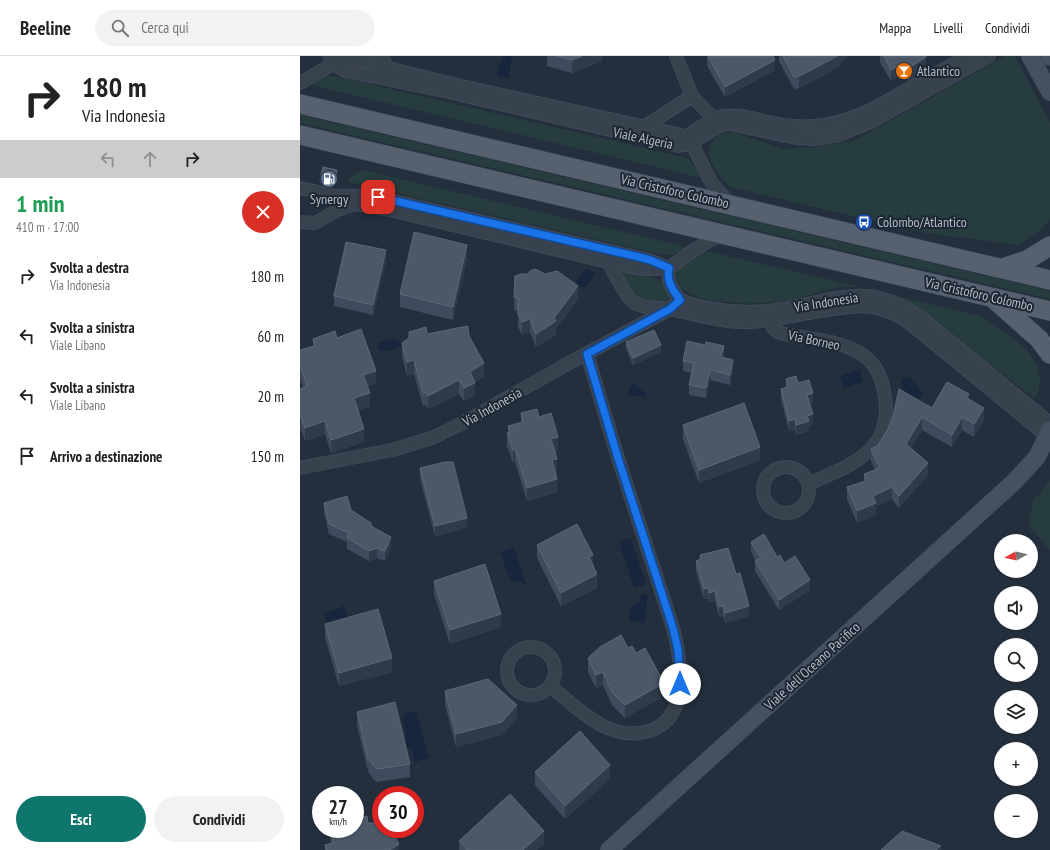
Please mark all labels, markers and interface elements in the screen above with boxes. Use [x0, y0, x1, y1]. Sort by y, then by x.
search box [95, 10, 375, 46]
text: Beeline [20, 16, 71, 40]
icon: search [109, 17, 131, 39]
text: Cerca qui [141, 18, 189, 37]
text: Mappa [879, 19, 911, 37]
text: Livelli [933, 19, 963, 37]
text: Condividi [985, 19, 1030, 37]
bar icon: Atlantico [894, 61, 914, 81]
place label: Atlantico [917, 62, 960, 80]
text: 180 m [82, 68, 146, 105]
icon: right [16, 72, 68, 124]
text: Via Indonesia [82, 104, 165, 127]
street label: Viale Algeria [610, 123, 675, 153]
icon: left [97, 148, 119, 170]
icon: ahead [139, 148, 161, 170]
icon: right [181, 148, 203, 170]
fuel station icon: Synergy [319, 169, 339, 189]
street label: Via Cristoforo Colombo [618, 170, 731, 212]
pin [361, 180, 395, 214]
icon: arrive [367, 186, 389, 208]
text: 1 min [16, 188, 64, 219]
place label: Synergy [310, 190, 349, 208]
button: close [242, 191, 284, 233]
bus stop icon: Colombo/Atlantico [854, 212, 874, 232]
place label: Colombo/Atlantico [877, 213, 967, 231]
text: 410 m · 17:00 [16, 219, 79, 236]
text: Svolta a destra [50, 258, 129, 277]
icon: right [16, 265, 38, 287]
text: 180 m [251, 267, 284, 286]
street label: Via Cristoforo Colombo [922, 273, 1035, 315]
text: Via Indonesia [50, 277, 110, 294]
street label: Via Indonesia [792, 288, 859, 316]
text: Svolta a sinistra [50, 318, 135, 337]
icon: left [16, 325, 38, 347]
street label: Via Borneo [786, 326, 842, 354]
text: 60 m [258, 327, 284, 346]
text: Viale Libano [50, 337, 106, 354]
text: Svolta a sinistra [50, 378, 135, 397]
street label: Via Indonesia [458, 383, 525, 431]
icon: left [16, 385, 38, 407]
text: 20 m [258, 387, 284, 406]
text: Viale Libano [50, 397, 106, 414]
icon: arrive [16, 445, 38, 467]
text: Arrivo a destinazione [50, 447, 163, 466]
text: 150 m [251, 447, 284, 466]
north arrow [994, 534, 1038, 578]
map controls [994, 534, 1038, 838]
button: sound [994, 586, 1038, 630]
street label: Viale dell'Oceano Pacifico [760, 618, 864, 715]
button: search [994, 638, 1038, 682]
position arrow [659, 663, 701, 705]
button: layers [994, 690, 1038, 734]
button: + [994, 742, 1038, 786]
speed limit sign: 30 [372, 786, 424, 838]
text: 27 [328, 794, 348, 820]
button: − [994, 794, 1038, 838]
button: Esci [16, 796, 146, 842]
button: Condividi [154, 796, 284, 842]
text: km/h [329, 815, 347, 828]

